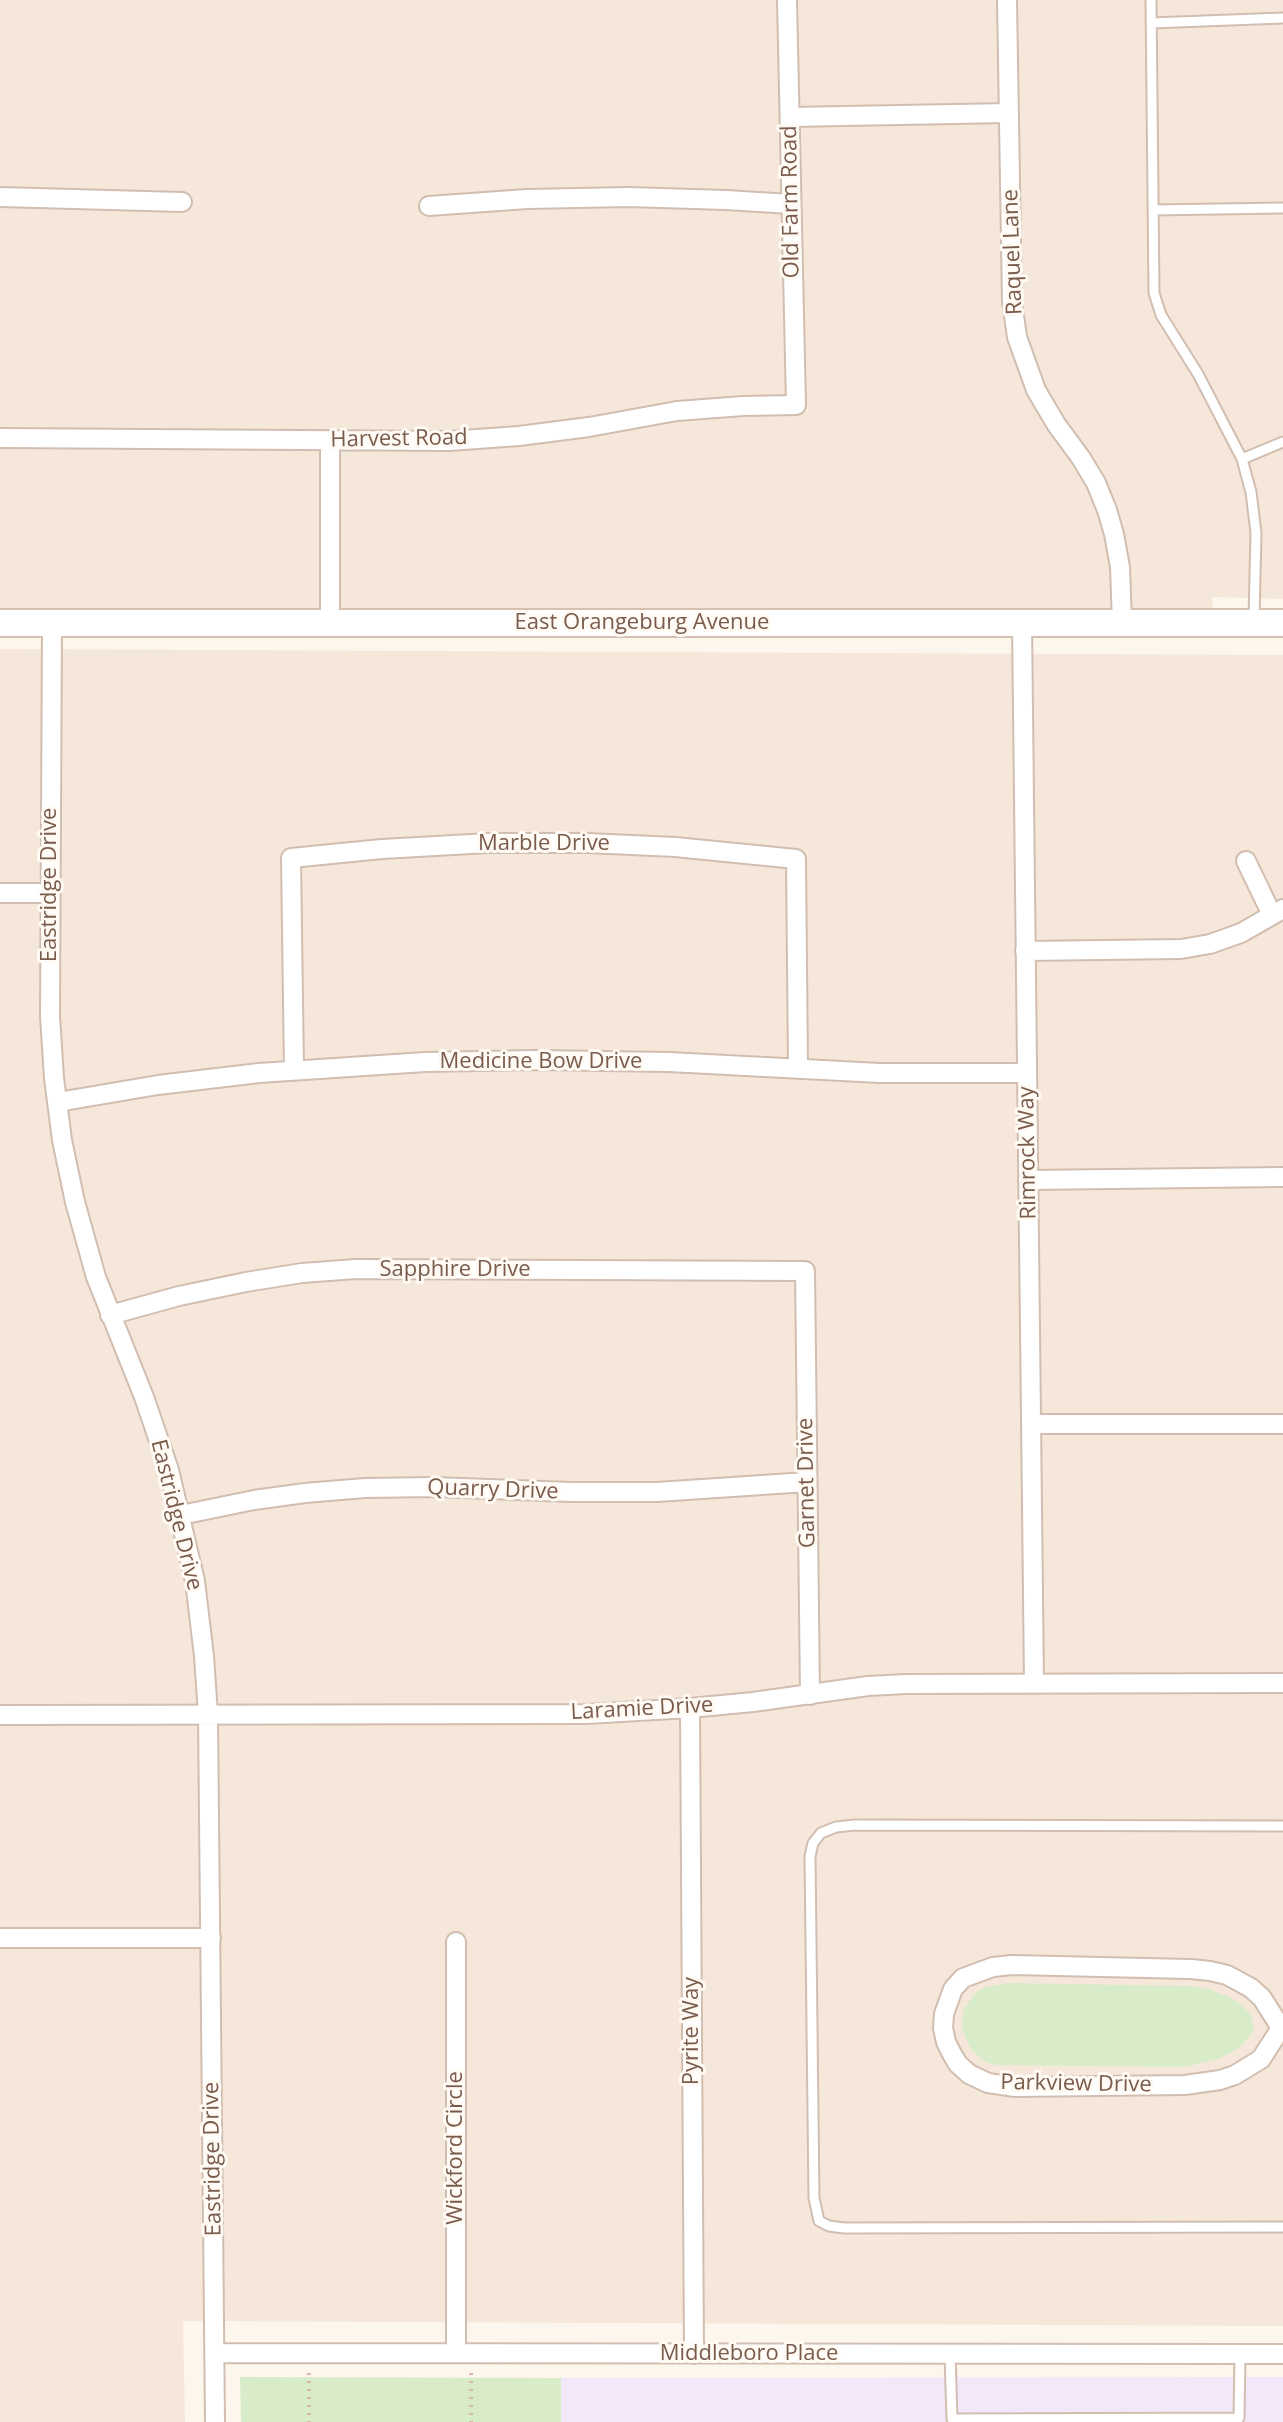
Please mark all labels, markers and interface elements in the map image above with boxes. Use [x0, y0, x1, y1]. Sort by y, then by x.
street label: Old Farm Road [776, 125, 806, 279]
street label: Raquel Lane [998, 189, 1028, 315]
street label: Harvest Road [330, 425, 468, 453]
street label: East Orangeburg Avenue [515, 610, 769, 636]
street label: Eastridge Drive [37, 808, 63, 962]
street label: Marble Drive [478, 831, 610, 857]
street label: Medicine Bow Drive [440, 1049, 642, 1075]
street label: Rimrock Way [1014, 1086, 1042, 1220]
street label: Sapphire Drive [379, 1257, 531, 1283]
street label: Garnet Drive [793, 1418, 821, 1548]
street label: Eastridge Drive [144, 1437, 208, 1593]
street label: Quarry Drive [427, 1475, 559, 1505]
street label: Laramie Drive [570, 1692, 714, 1726]
street label: Pyrite Way [679, 1977, 705, 2085]
street label: Parkview Drive [1000, 2069, 1152, 2099]
street label: Wickford Circle [443, 2071, 469, 2225]
street label: Eastridge Drive [198, 2081, 228, 2237]
street label: Middleboro Place [660, 2341, 838, 2367]

